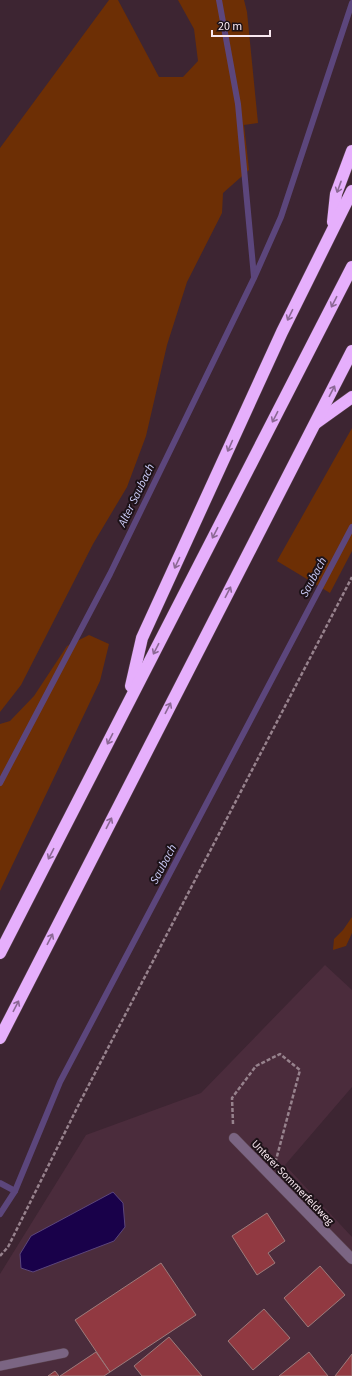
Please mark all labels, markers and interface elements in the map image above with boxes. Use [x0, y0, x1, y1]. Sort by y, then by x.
scale bar [212, 12, 270, 38]
text: 20 m [218, 18, 242, 35]
one-way arrow [334, 181, 342, 193]
one-way arrow [330, 296, 337, 308]
one-way arrow [286, 308, 293, 320]
one-way arrow [328, 385, 336, 397]
one-way arrow [271, 411, 278, 423]
one-way arrow [226, 439, 234, 451]
water label: Alter Saubach [113, 461, 159, 531]
one-way arrow [211, 527, 218, 539]
water label: Saubach [296, 554, 331, 600]
one-way arrow [173, 556, 180, 568]
one-way arrow [224, 586, 232, 598]
one-way arrow [152, 642, 159, 654]
one-way arrow [165, 702, 173, 714]
one-way arrow [105, 732, 113, 744]
one-way arrow [106, 818, 113, 830]
water label: Saubach [146, 841, 181, 887]
one-way arrow [46, 848, 54, 860]
one-way arrow [47, 933, 54, 945]
one-way arrow [13, 1000, 20, 1012]
street label: Unterer Sommerfeldweg [248, 1137, 338, 1228]

